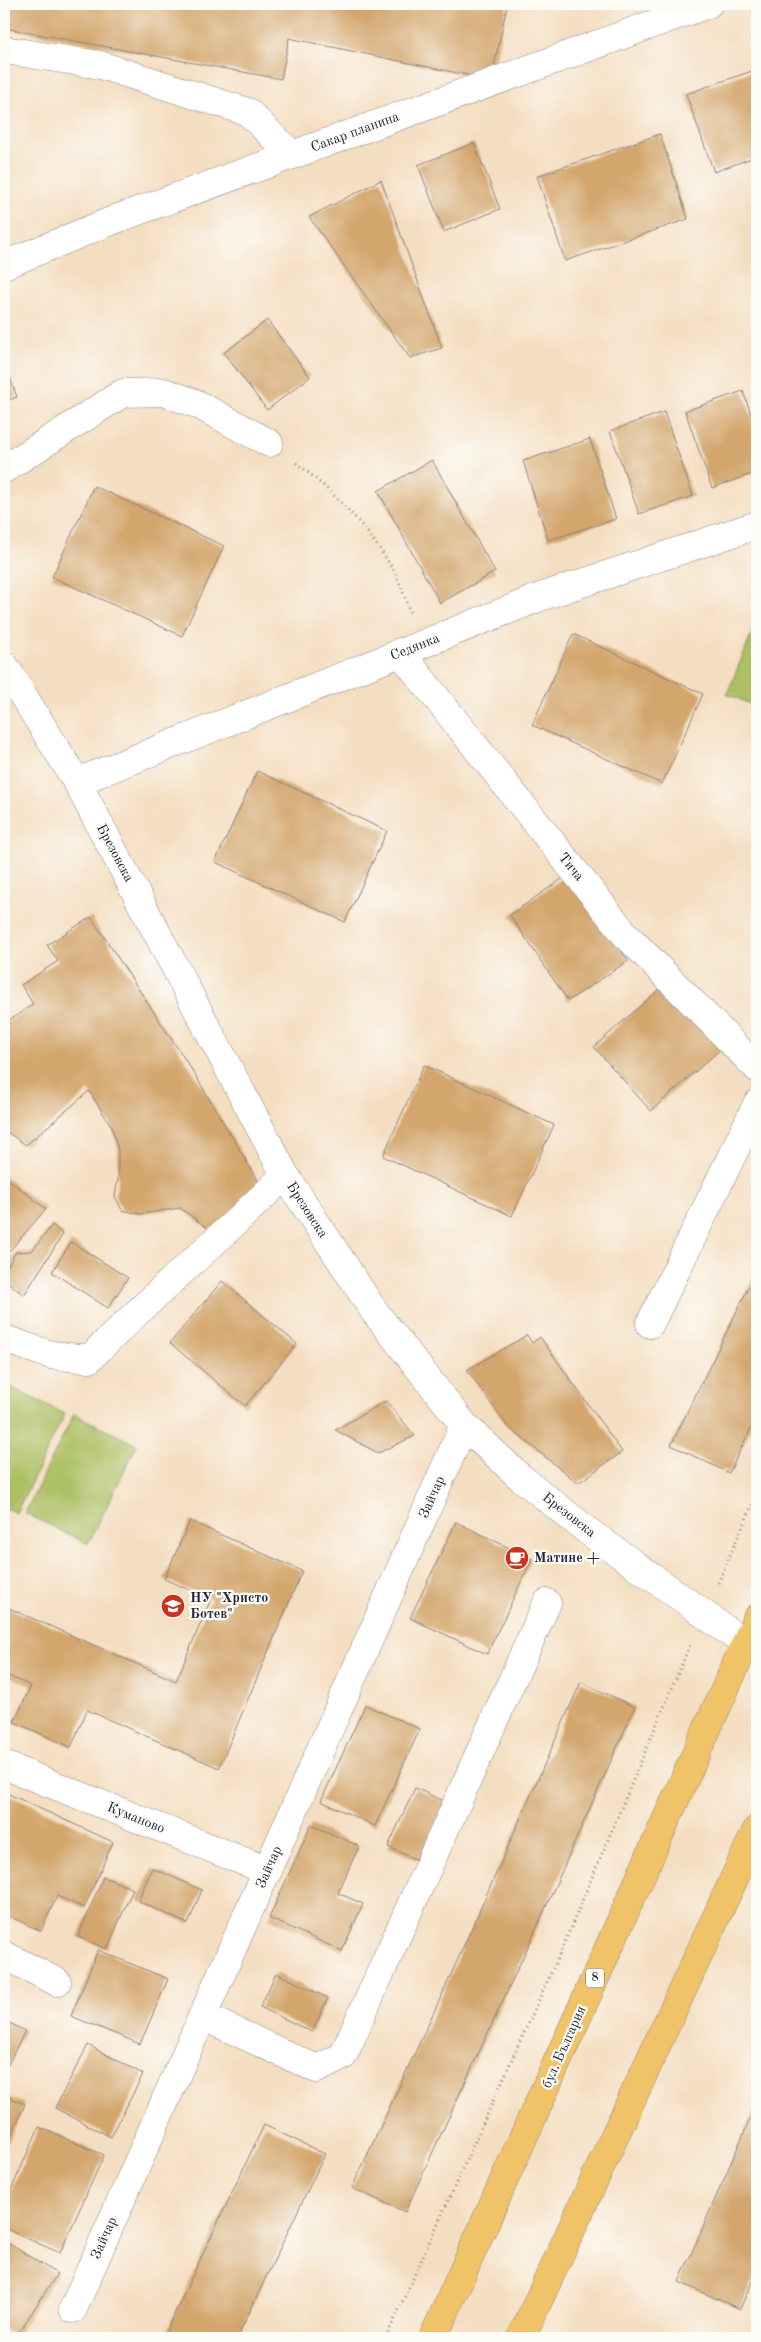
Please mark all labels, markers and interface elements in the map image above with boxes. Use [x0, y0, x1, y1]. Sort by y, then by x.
street label: Сакар планина [309, 110, 401, 154]
street label: Седянка [388, 631, 442, 663]
street label: Брезовска [94, 822, 136, 884]
street label: Тича [556, 850, 586, 884]
street label: Брезовска [284, 1180, 330, 1240]
street label: Зайчар [417, 1474, 447, 1520]
street label: Брезовска [540, 1490, 598, 1540]
cafe icon: Матине + [504, 1545, 530, 1571]
place label: Матине + [534, 1551, 600, 1565]
place label: НУ "Христо Ботев" [190, 1591, 268, 1621]
school or university icon: НУ "Христо Ботев" [160, 1593, 186, 1619]
street label: Куманово [105, 1800, 167, 1836]
street label: Зайчар [254, 1844, 284, 1890]
road number: 8 [586, 1969, 604, 1988]
street label: бул. България [540, 2004, 588, 2090]
street label: Зайчар [89, 2215, 119, 2261]

